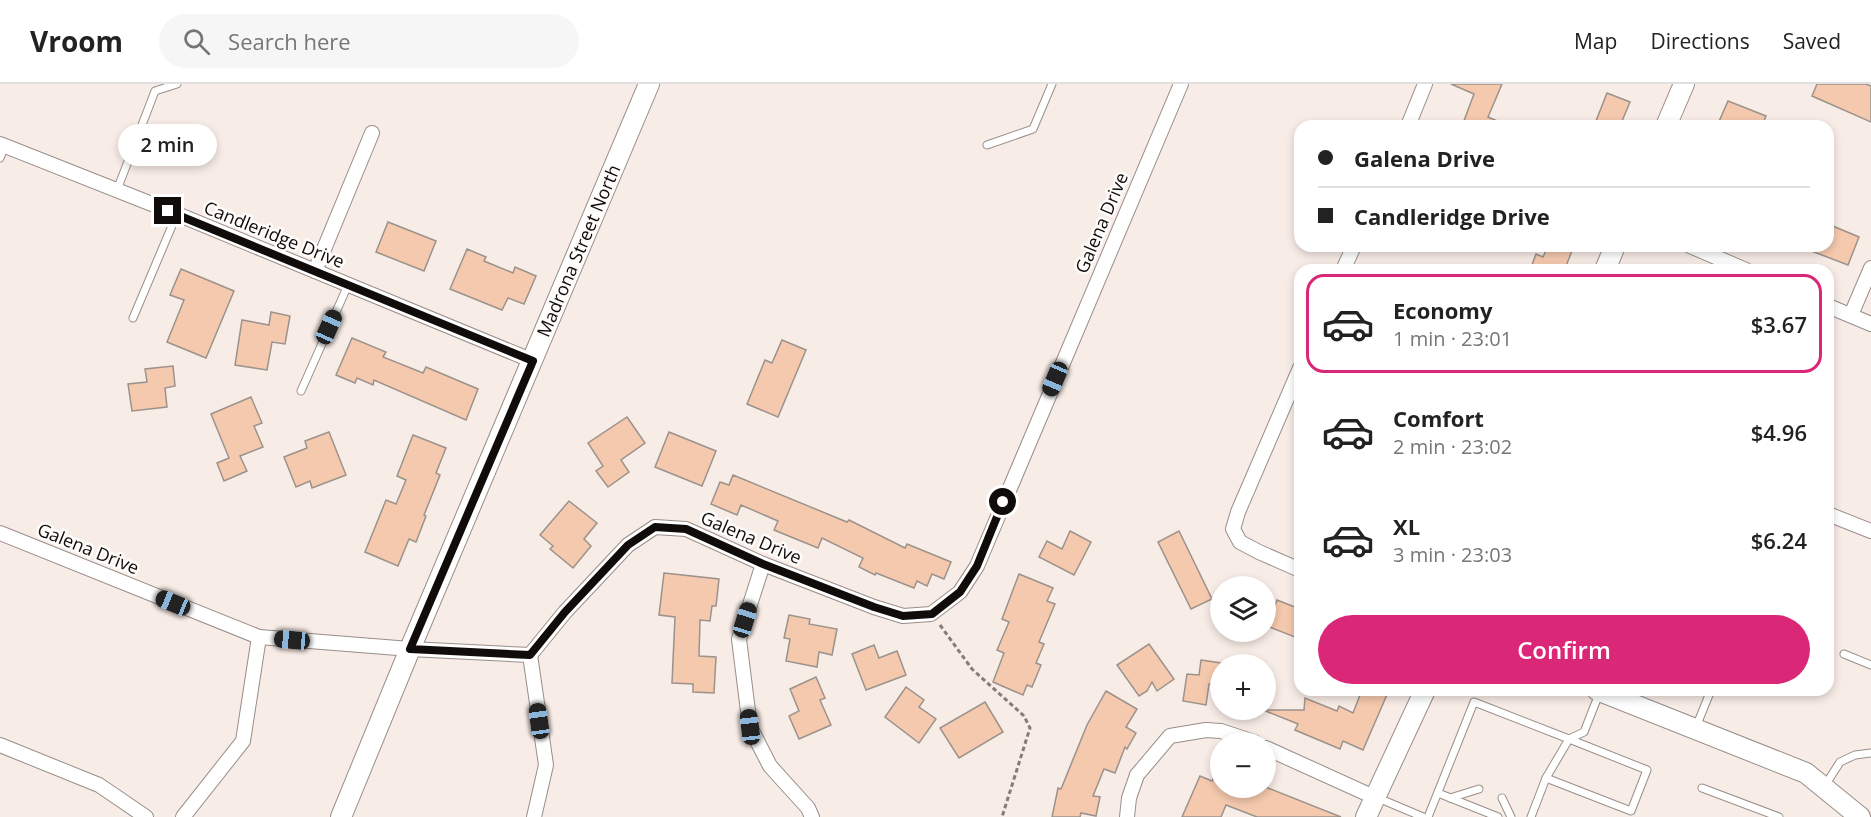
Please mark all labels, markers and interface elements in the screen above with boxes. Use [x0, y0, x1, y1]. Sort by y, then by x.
search box [159, 14, 579, 68]
text: Vroom [30, 22, 123, 60]
icon: search [180, 25, 213, 58]
text: Search here [228, 26, 351, 56]
text: Map [1574, 27, 1617, 55]
text: Directions [1650, 27, 1750, 55]
text: Saved [1783, 27, 1841, 55]
callout: 2 min [118, 124, 218, 166]
text: 2 min [141, 131, 195, 158]
text: Galena Drive [1354, 143, 1495, 173]
street label: Madrona Street North [531, 161, 625, 341]
street label: Galena Drive [1069, 168, 1133, 277]
street label: Candleridge Drive [201, 195, 348, 273]
route end [154, 197, 181, 224]
text: Candleridge Drive [1354, 201, 1550, 231]
text: Economy [1393, 295, 1492, 325]
icon: car [1321, 297, 1375, 351]
car [313, 307, 345, 347]
text: $3.67 [1751, 309, 1807, 339]
text: 1 min · 23:01 [1393, 325, 1512, 352]
car [1040, 359, 1070, 399]
text: Comfort [1393, 403, 1484, 433]
icon: car [1321, 405, 1375, 459]
text: $4.96 [1751, 417, 1807, 447]
text: 2 min · 23:02 [1393, 433, 1512, 460]
route start [989, 488, 1016, 515]
street label: Galena Drive [697, 505, 806, 569]
text: XL [1393, 511, 1420, 541]
icon: car [1321, 513, 1375, 567]
street label: Galena Drive [34, 517, 143, 579]
text: $6.24 [1751, 525, 1807, 555]
text: 3 min · 23:03 [1393, 541, 1512, 568]
map controls [1210, 576, 1276, 798]
button: layers [1210, 576, 1276, 642]
car [153, 588, 193, 618]
car [731, 600, 759, 640]
button: Confirm [1318, 615, 1810, 684]
car [273, 629, 311, 651]
button: + [1210, 654, 1276, 720]
car [528, 702, 550, 740]
car [739, 708, 761, 746]
button: − [1210, 732, 1276, 798]

